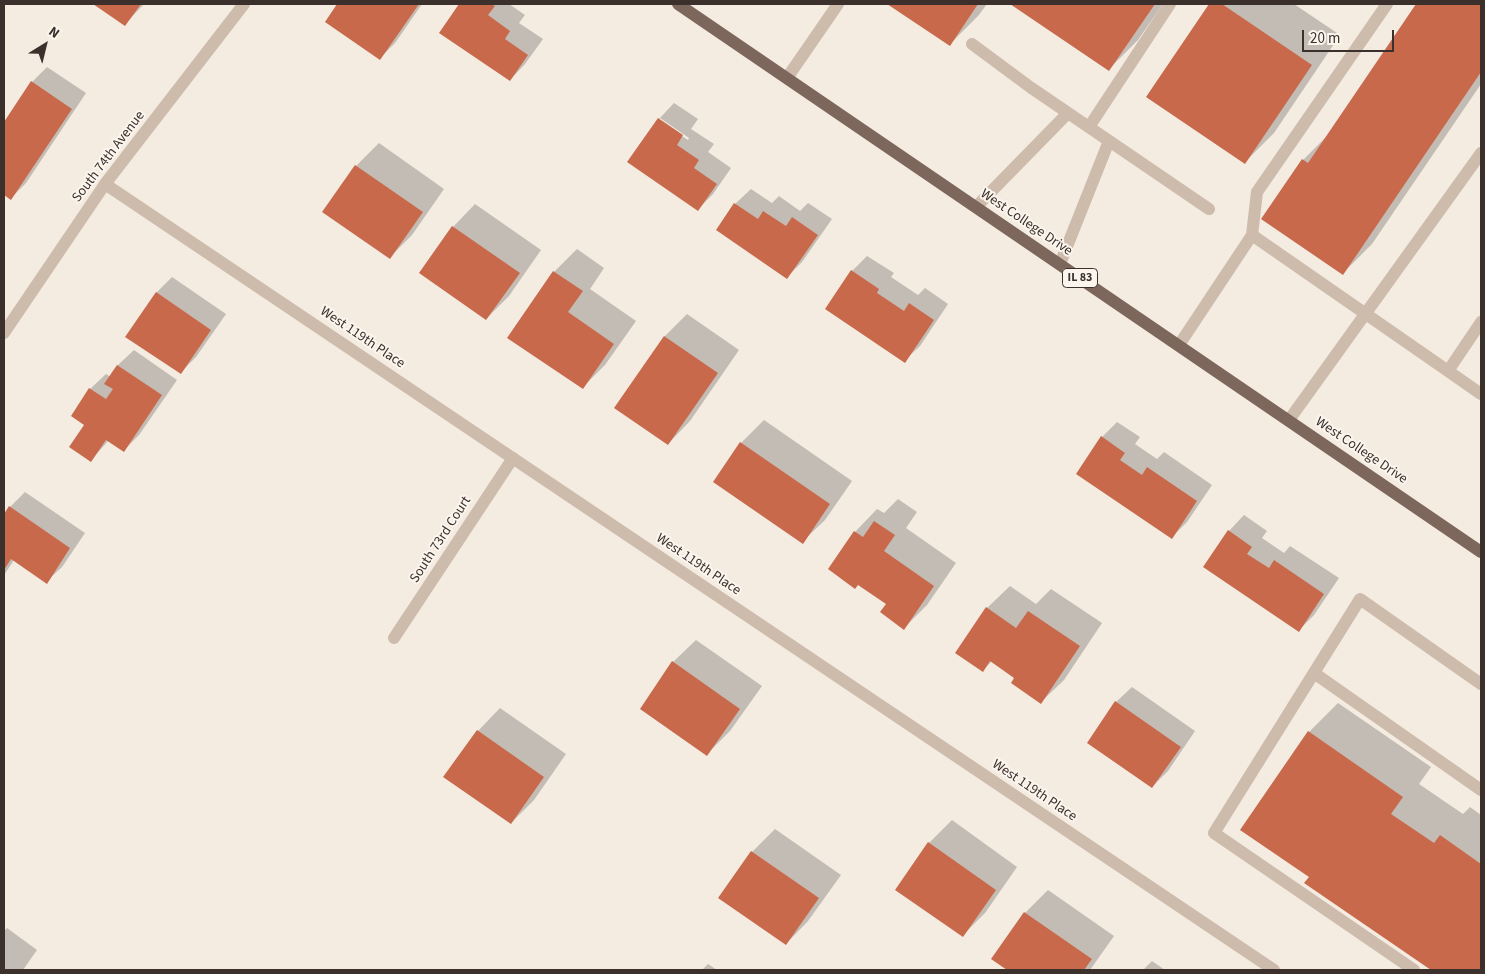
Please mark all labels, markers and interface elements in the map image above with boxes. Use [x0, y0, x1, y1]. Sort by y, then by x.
north arrow [20, 20, 70, 70]
scale bar [1305, 20, 1398, 52]
text: N [44, 22, 63, 44]
text: 20 m [1310, 28, 1340, 49]
street label: South 74th Avenue [69, 108, 149, 206]
street label: West College Drive [977, 186, 1075, 260]
road number: IL 83 [1062, 268, 1098, 288]
street label: West 119th Place [316, 303, 408, 373]
street label: West College Drive [1312, 414, 1410, 488]
street label: South 73rd Court [407, 494, 475, 586]
street label: West 119th Place [652, 530, 744, 600]
street label: West 119th Place [988, 756, 1080, 826]

